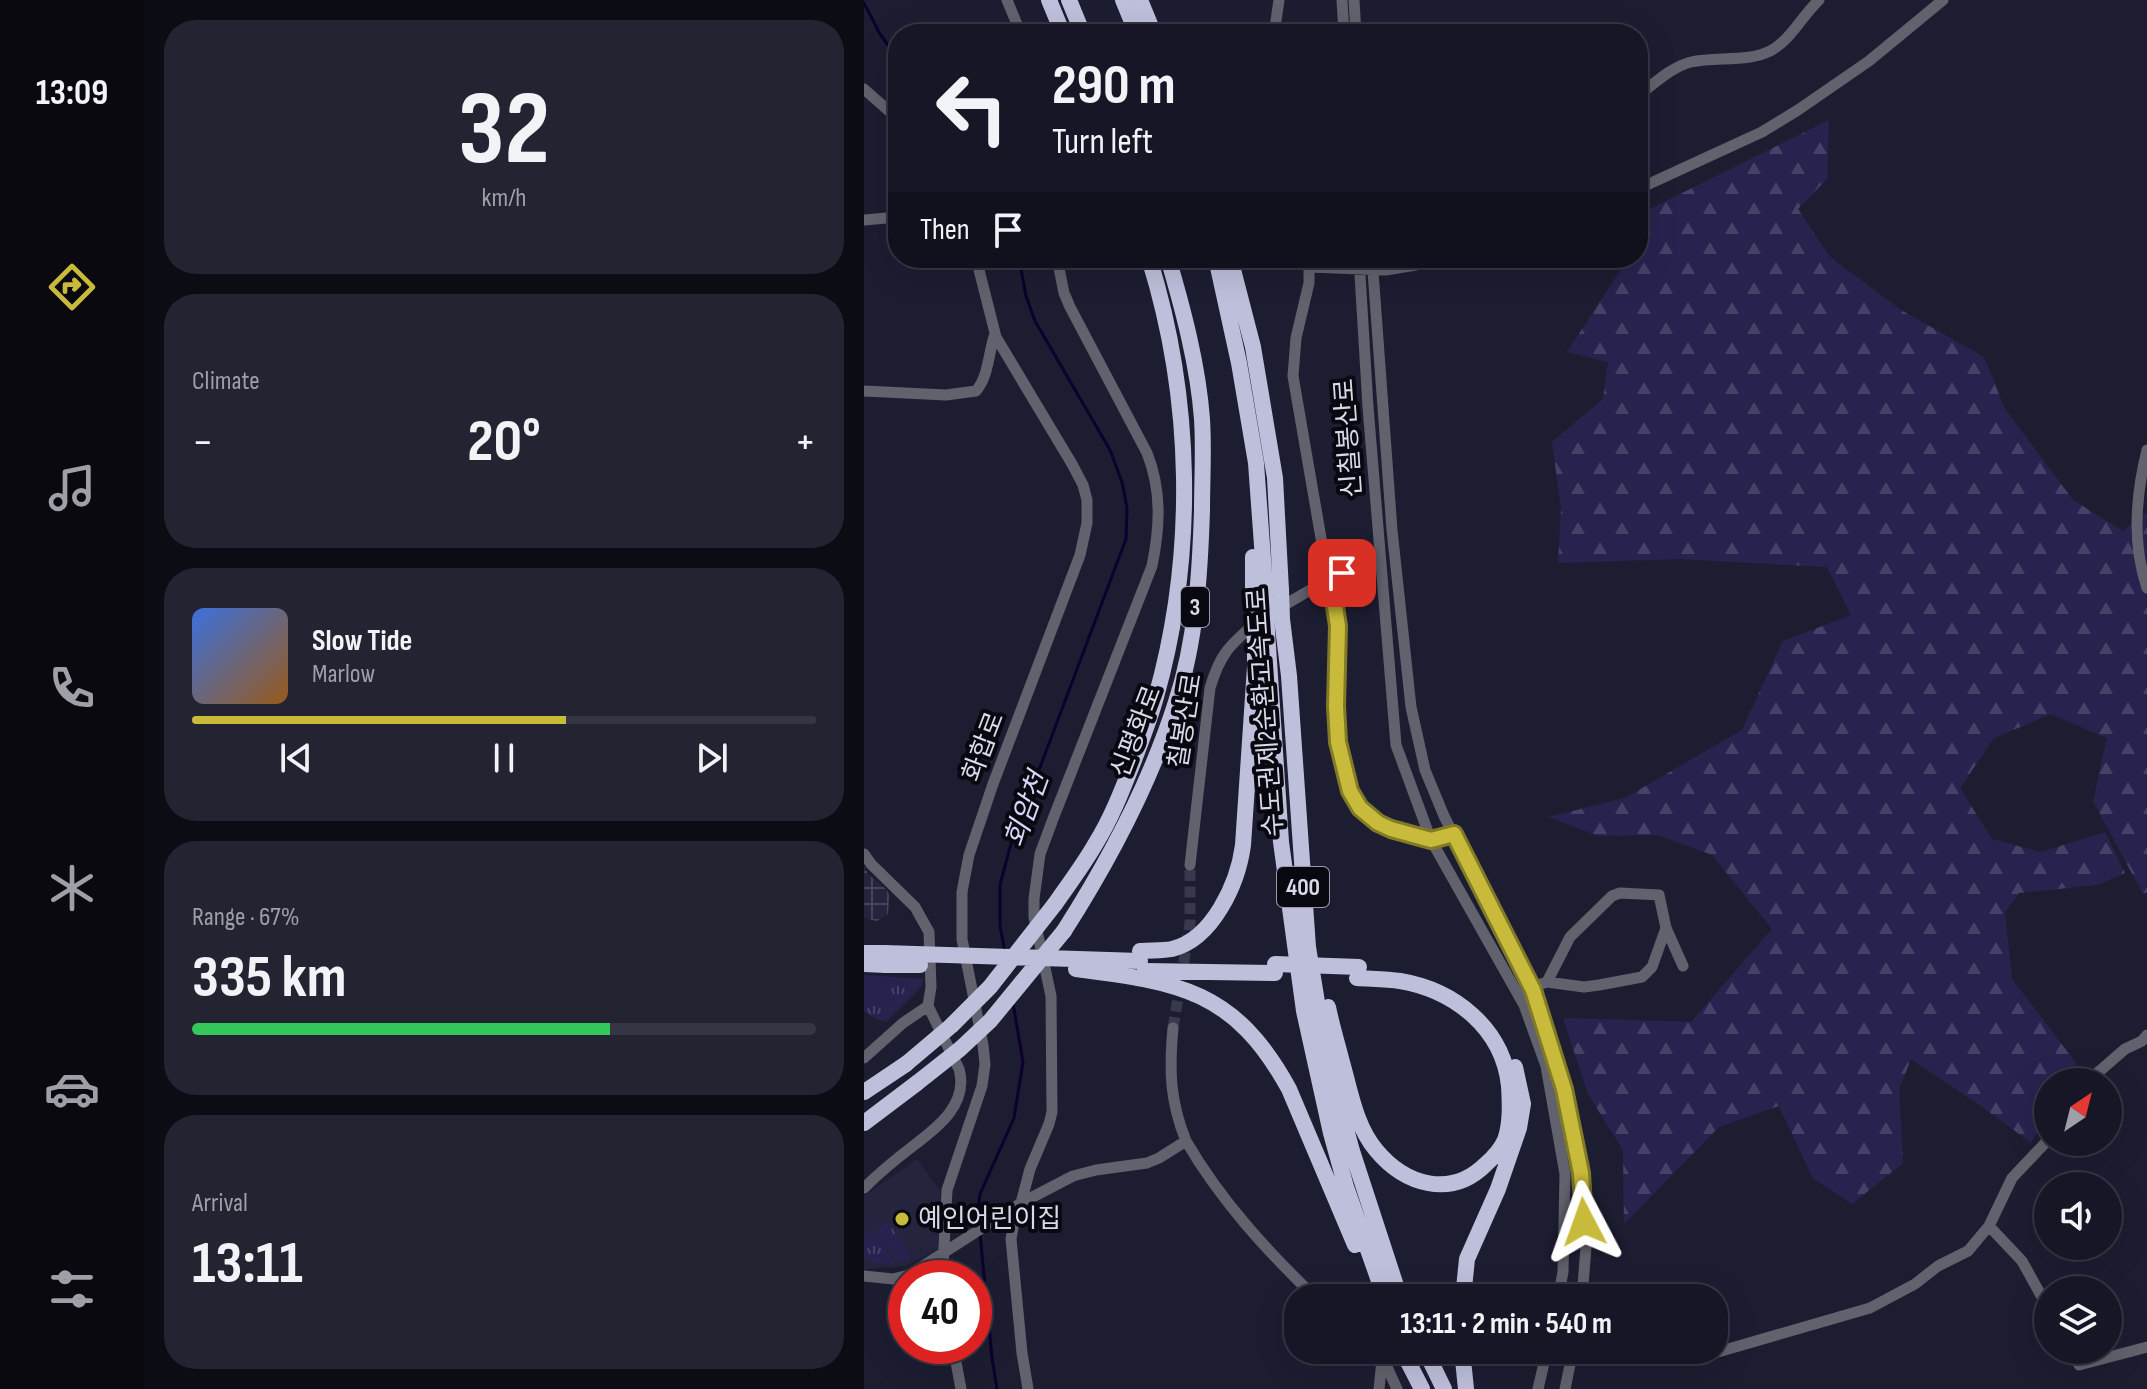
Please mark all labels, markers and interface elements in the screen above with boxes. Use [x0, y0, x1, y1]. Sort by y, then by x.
text: 290 m [1052, 53, 1176, 120]
icon: left [920, 56, 1024, 160]
text: 32 [458, 68, 550, 193]
text: 13:09 [36, 72, 108, 115]
text: Turn left [1052, 121, 1153, 164]
text: km/h [482, 183, 526, 214]
icon: arrive [986, 208, 1030, 252]
text: Then [920, 212, 970, 248]
icon: directions [44, 259, 100, 315]
text: Climate [192, 366, 260, 397]
street label: 신칠봉산로 [1329, 377, 1369, 499]
text: 20° [467, 406, 541, 478]
text: − [192, 416, 214, 469]
text: + [794, 416, 816, 469]
icon: music [44, 460, 100, 516]
pin [1308, 539, 1376, 607]
icon: arrive [1320, 551, 1364, 595]
street label: 수도권제2순환고속도로 [1242, 586, 1290, 838]
road number: 3 [1181, 587, 1209, 627]
text: Slow Tide [312, 623, 412, 659]
text: Marlow [312, 659, 375, 690]
icon: phone [44, 660, 100, 716]
street label: 칠봉산로 [1163, 671, 1209, 771]
street label: 신평화로 [1105, 682, 1169, 782]
street label: 화합로 [957, 708, 1011, 786]
icon: previous [274, 736, 318, 780]
icon: pause [482, 736, 526, 780]
icon: next [690, 736, 734, 780]
water label: 회암천 [998, 765, 1057, 852]
icon: climate [44, 860, 100, 916]
road number: 400 [1277, 867, 1329, 907]
text: Range · 67% [192, 902, 300, 933]
text: 335 km [192, 942, 347, 1014]
icon: car [44, 1061, 100, 1117]
north arrow [2034, 1068, 2122, 1156]
map controls [2034, 1068, 2122, 1364]
button: sound [2034, 1172, 2122, 1260]
position arrow [1542, 1180, 1626, 1264]
text: Arrival [192, 1188, 248, 1219]
place label: 예인어린이집 [918, 1204, 1062, 1235]
marker: 예인어린이집 [893, 1210, 911, 1228]
text: 13:11 [192, 1228, 303, 1300]
speed limit sign: 40 [888, 1260, 992, 1364]
icon: filters [44, 1261, 100, 1317]
button: layers [2034, 1276, 2122, 1364]
text: 13:11 · 2 min · 540 m [1400, 1306, 1612, 1342]

